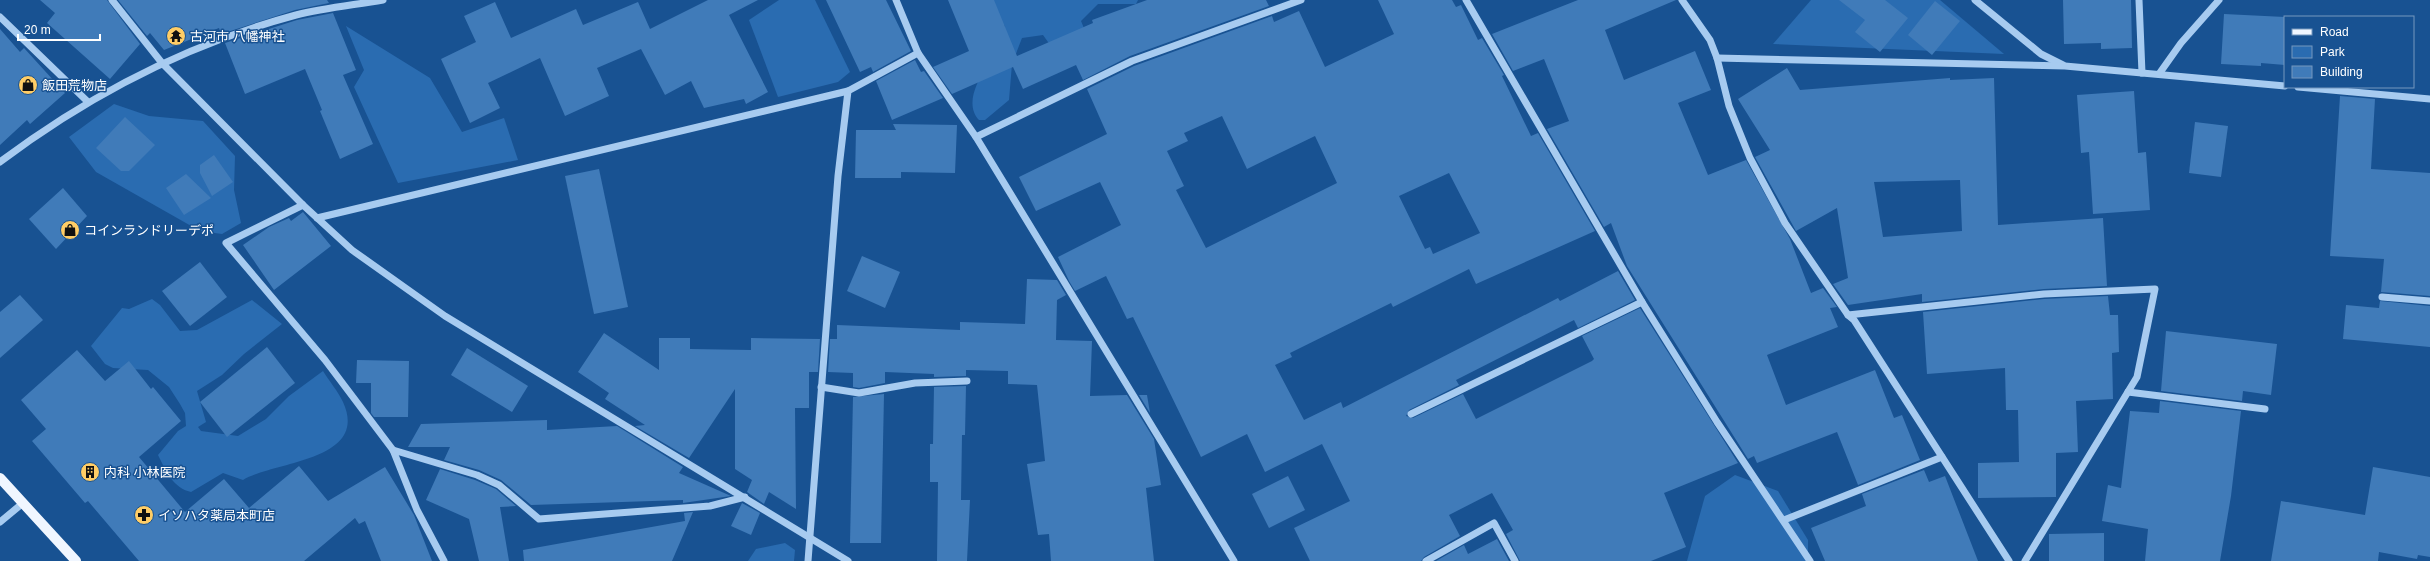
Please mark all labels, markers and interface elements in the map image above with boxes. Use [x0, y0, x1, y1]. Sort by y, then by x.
scale bar [18, 16, 100, 42]
legend [2284, 16, 2414, 88]
text: 20 m [24, 23, 51, 37]
temple icon: 古河市 八幡神社 [165, 25, 187, 47]
text: Road [2320, 25, 2349, 39]
place label: 古河市 八幡神社 [190, 29, 285, 44]
text: Park [2320, 45, 2346, 59]
text: Building [2320, 65, 2363, 79]
shop icon: 飯田荒物店 [17, 74, 39, 96]
place label: 飯田荒物店 [42, 78, 107, 93]
shop icon: コインランドリーデポ [59, 219, 81, 241]
place label: コインランドリーデポ [84, 223, 214, 238]
building icon: 内科 小林医院 [79, 461, 101, 483]
place label: 内科 小林医院 [104, 465, 186, 480]
pharmacy icon: イソハタ薬局本町店 [133, 504, 155, 526]
place label: イソハタ薬局本町店 [158, 508, 275, 523]

